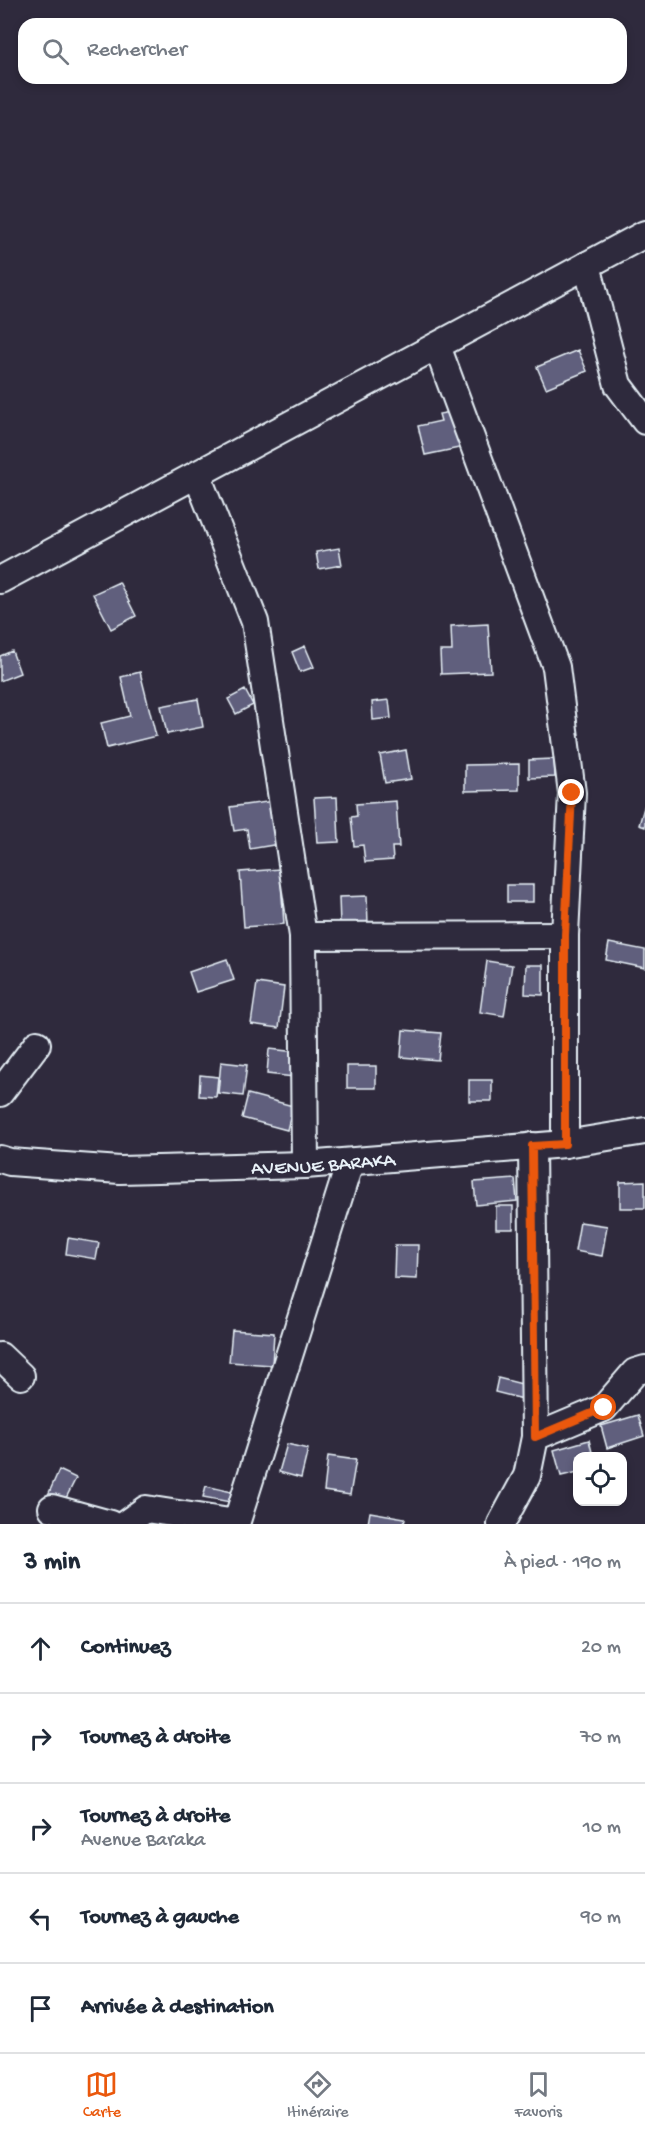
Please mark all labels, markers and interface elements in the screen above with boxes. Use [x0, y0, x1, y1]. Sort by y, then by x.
search box [18, 18, 627, 84]
icon: search [39, 35, 72, 68]
text: Rechercher [87, 38, 187, 64]
route end [558, 779, 584, 805]
street label: AVENUE BARAKA [251, 1150, 397, 1181]
route start [590, 1394, 616, 1420]
map controls [573, 1452, 627, 1506]
button: locate [573, 1452, 627, 1506]
text: 3 min [24, 1548, 80, 1579]
text: À pied · 190 m [504, 1552, 621, 1575]
icon: ahead [24, 1632, 57, 1665]
text: Continuez [81, 1635, 170, 1661]
text: 20 m [581, 1637, 621, 1660]
icon: right [24, 1722, 57, 1755]
text: Tournez à droite [81, 1725, 230, 1751]
text: 70 m [580, 1727, 621, 1750]
text: Tournez à droite [81, 1804, 230, 1830]
icon: right [24, 1812, 57, 1845]
text: 10 m [583, 1817, 621, 1840]
text: Avenue Baraka [81, 1830, 205, 1853]
icon: left [24, 1902, 57, 1935]
text: Tournez à gauche [81, 1905, 239, 1931]
text: 90 m [581, 1907, 621, 1930]
icon: arrive [24, 1992, 57, 2025]
text: Arrivée à destination [81, 1995, 274, 2021]
tab: Carte [83, 2068, 121, 2123]
tab: Itinéraire [287, 2068, 349, 2123]
tab: Favoris [515, 2068, 562, 2123]

